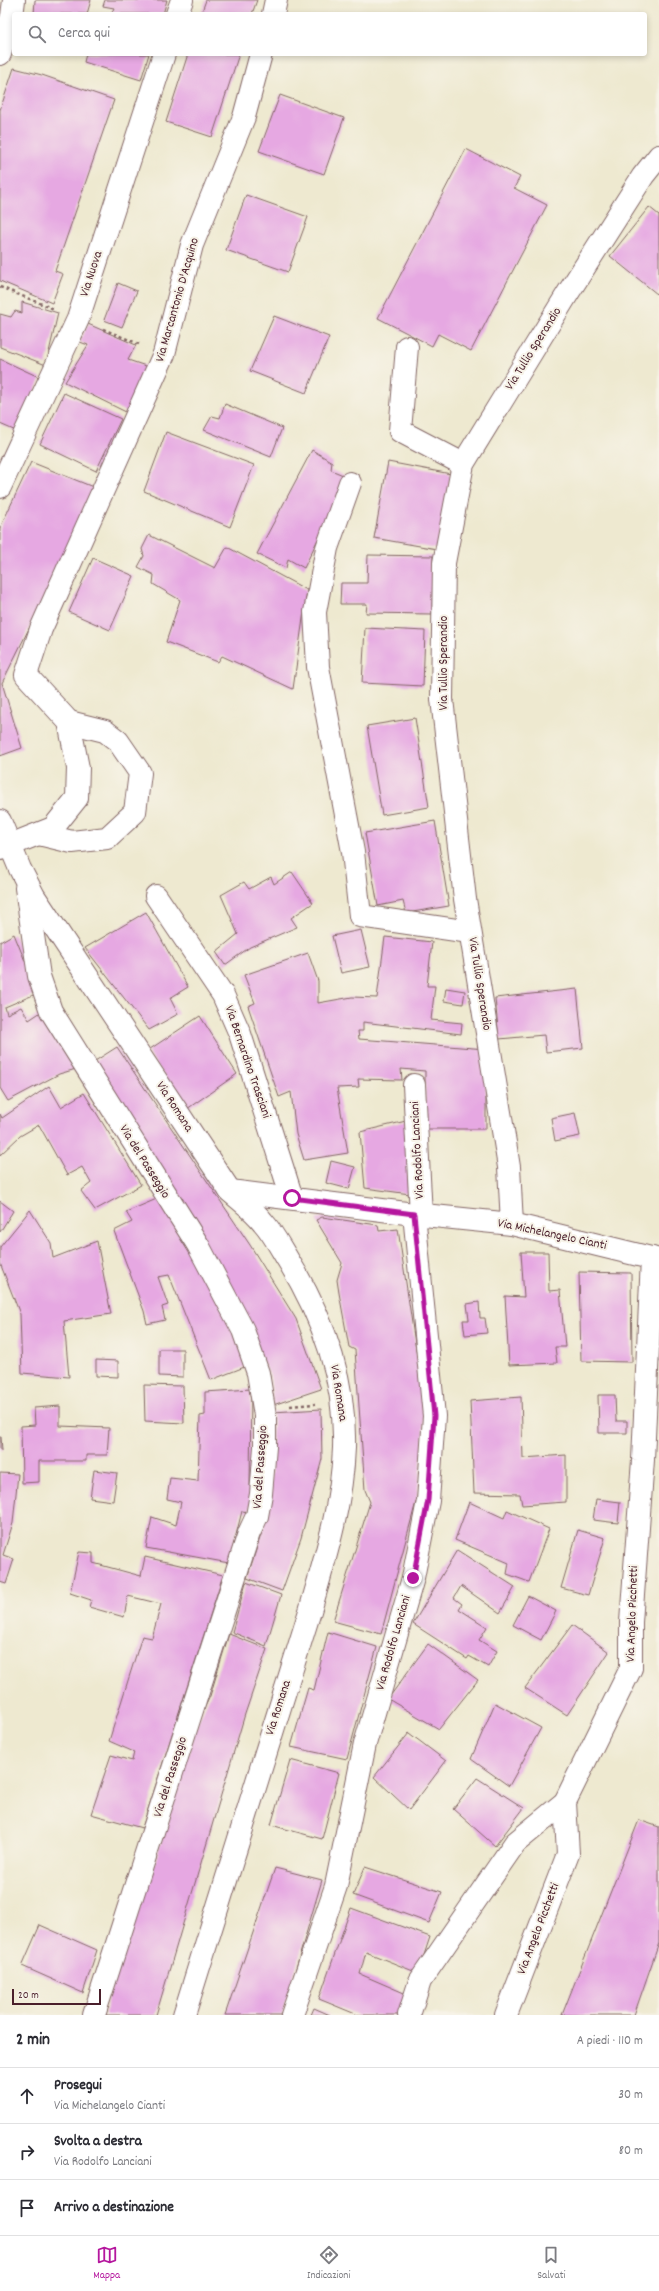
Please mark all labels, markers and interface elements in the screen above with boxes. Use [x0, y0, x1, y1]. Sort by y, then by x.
search box [12, 12, 647, 56]
icon: search [26, 23, 48, 45]
text: Cerca qui [58, 23, 110, 45]
street label: Via Marcantonio D'Acquino [151, 235, 205, 364]
street label: Via Nuova [76, 248, 109, 299]
street label: Via Tullio Sperandio [501, 304, 567, 394]
street label: Via Tullio Sperandio [435, 616, 454, 710]
street label: Via Tullio Sperandio [462, 936, 496, 1032]
street label: Via Bernardino Trasciani [219, 1003, 275, 1122]
street label: Via Romana [151, 1078, 198, 1137]
street label: Via Rodolfo Lanciani [406, 1100, 430, 1199]
street label: Via del Passeggio [114, 1121, 174, 1203]
route start [283, 1189, 301, 1207]
street label: Via Michelangelo Cianti [496, 1214, 609, 1256]
street label: Via Romana [324, 1363, 352, 1424]
street label: Via del Passeggio [249, 1424, 273, 1509]
street label: Via Angelo Picchetti [622, 1565, 644, 1663]
route end [404, 1569, 422, 1587]
street label: Via Rodolfo Lanciani [371, 1593, 417, 1693]
street label: Via Romana [261, 1677, 297, 1738]
street label: Via del Passeggio [149, 1734, 193, 1820]
street label: Via Angelo Picchetti [513, 1880, 565, 1977]
scale bar [12, 1987, 101, 2006]
text: 20 m [18, 1988, 39, 2004]
text: 2 min [16, 2029, 50, 2053]
text: A piedi · 110 m [577, 2032, 643, 2051]
text: Prosegui [54, 2075, 102, 2097]
icon: ahead [16, 2085, 38, 2107]
text: 30 m [618, 2086, 643, 2105]
text: Via Michelangelo Cianti [54, 2097, 165, 2116]
text: Svolta a destra [54, 2131, 142, 2153]
icon: right [16, 2141, 38, 2163]
text: 80 m [619, 2142, 643, 2161]
text: Via Rodolfo Lanciani [54, 2153, 152, 2172]
icon: arrive [16, 2197, 38, 2219]
text: Arrivo a destinazione [54, 2197, 174, 2219]
tab: Mappa [93, 2244, 120, 2284]
tab: Indicazioni [307, 2244, 350, 2284]
tab: Salvati [537, 2244, 566, 2284]

